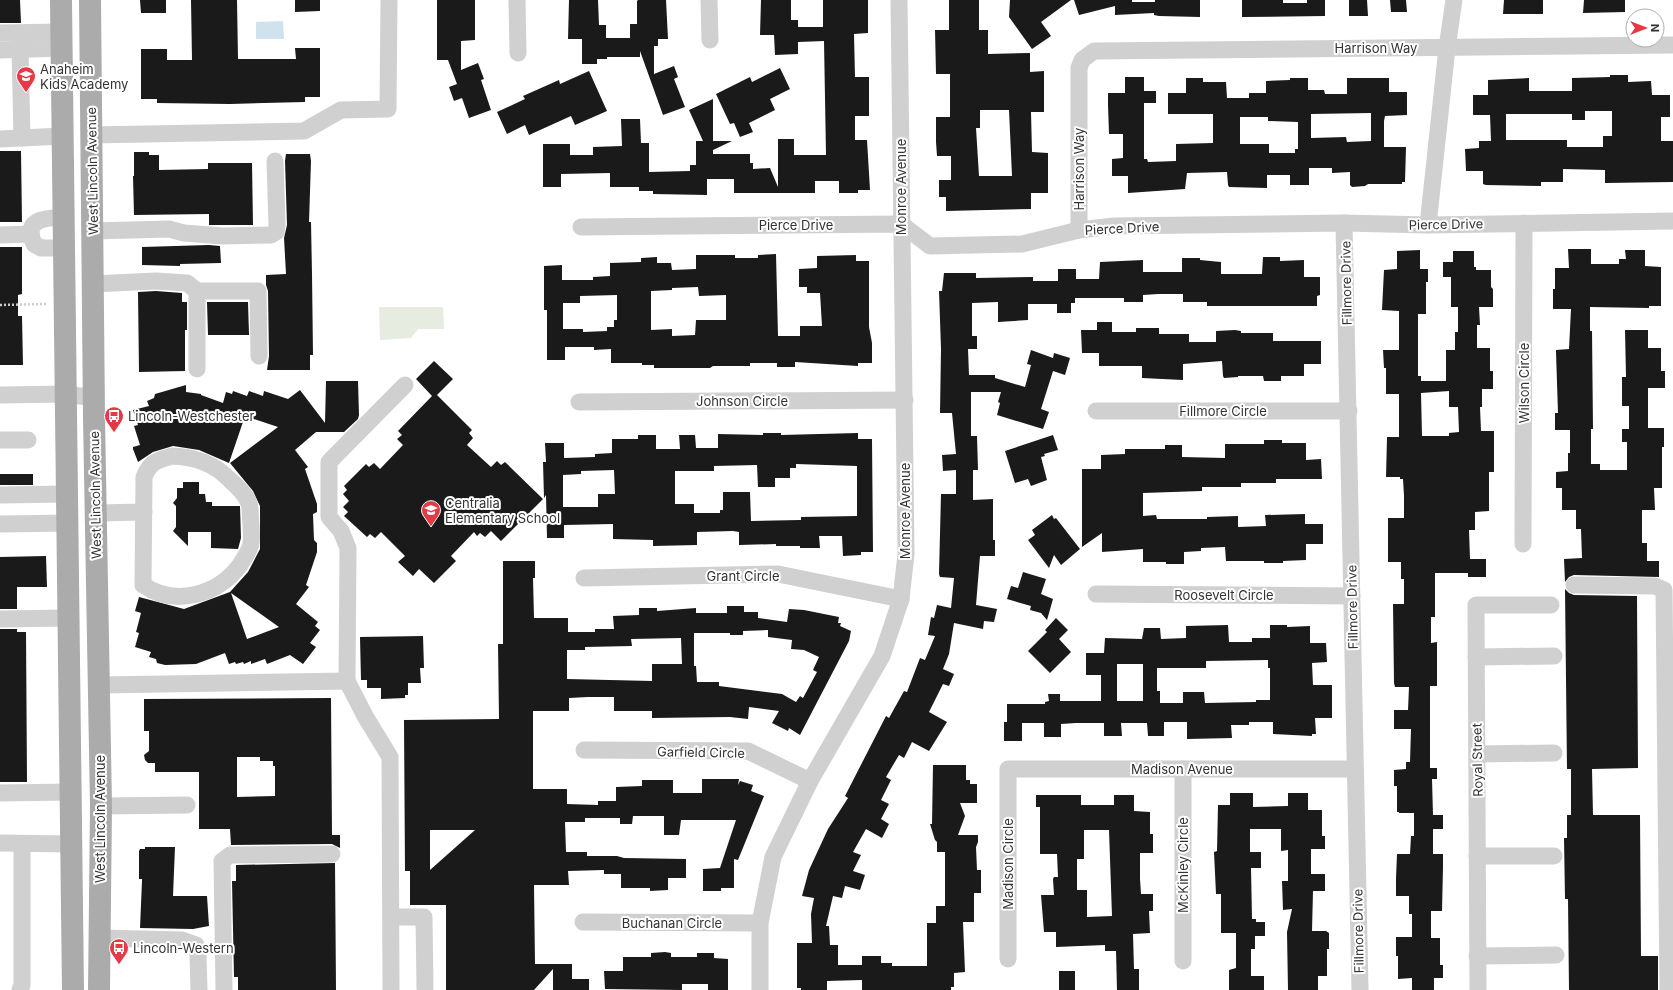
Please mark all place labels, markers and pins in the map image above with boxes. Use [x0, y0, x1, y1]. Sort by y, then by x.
place label: Anaheim Kids Academy [40, 61, 128, 92]
school or university icon: Anaheim Kids Academy [15, 65, 37, 93]
bus stop icon: Lincoln-Westchester [103, 405, 125, 433]
place label: Lincoln-Westchester [128, 408, 255, 424]
place label: Centralia Elementary School [445, 495, 560, 526]
school or university icon: Centralia Elementary School [420, 499, 442, 527]
bus stop icon: Lincoln-Western [108, 937, 130, 965]
place label: Lincoln-Western [133, 940, 234, 956]

